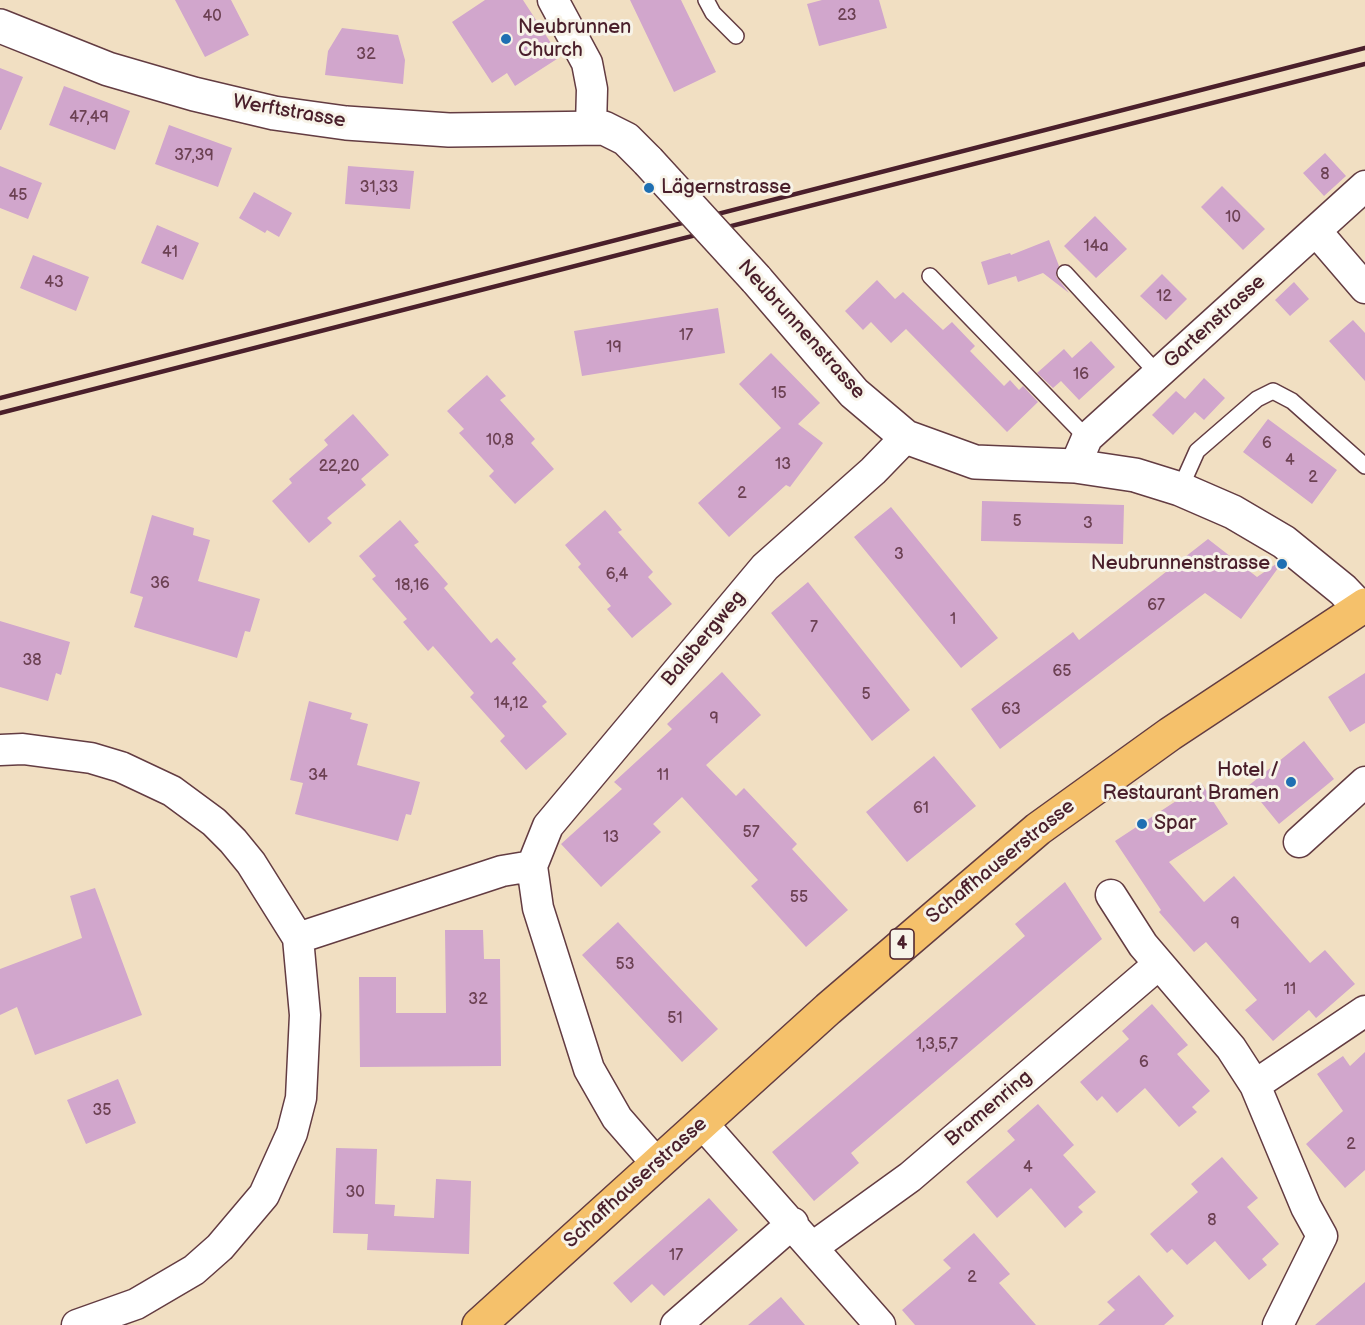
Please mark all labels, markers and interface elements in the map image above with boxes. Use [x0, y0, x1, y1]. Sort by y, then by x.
house number: 23 [838, 6, 856, 26]
house number: 40 [202, 7, 222, 27]
place label: Neubrunnen Church [518, 16, 631, 63]
marker: Neubrunnen Church [499, 32, 513, 46]
house number: 32 [356, 45, 376, 65]
street label: Werftstrasse [231, 90, 347, 134]
house number: 47,49 [69, 108, 109, 128]
house number: 37,39 [174, 146, 214, 166]
house number: 8 [1320, 165, 1330, 185]
place label: Lägernstrasse [661, 176, 791, 200]
house number: 31,33 [360, 178, 398, 198]
marker: Lägernstrasse [642, 181, 656, 195]
house number: 45 [9, 186, 27, 206]
house number: 10 [1225, 208, 1241, 228]
house number: 14a [1083, 237, 1109, 257]
house number: 41 [162, 243, 178, 263]
street label: Neubrunnenstrasse [732, 255, 870, 405]
street label: Gartenstrasse [1159, 270, 1271, 374]
house number: 43 [44, 273, 64, 293]
house number: 12 [1156, 287, 1172, 307]
house number: 17 [679, 326, 693, 346]
house number: 19 [606, 338, 622, 358]
house number: 16 [1073, 365, 1089, 385]
house number: 15 [771, 384, 787, 404]
house number: 10,8 [486, 431, 514, 451]
house number: 6 [1262, 434, 1272, 454]
house number: 4 [1285, 451, 1295, 471]
house number: 13 [775, 455, 791, 475]
house number: 22,20 [319, 457, 359, 477]
house number: 2 [1308, 468, 1318, 488]
house number: 2 [737, 484, 747, 504]
house number: 5 [1012, 512, 1022, 532]
house number: 3 [1083, 514, 1093, 534]
house number: 3 [894, 545, 904, 565]
place label: Neubrunnenstrasse [1091, 552, 1270, 576]
marker: Neubrunnenstrasse [1275, 557, 1289, 571]
house number: 6,4 [606, 565, 628, 585]
house number: 36 [150, 574, 170, 594]
house number: 18,16 [395, 576, 429, 596]
street label: Balsbergweg [657, 586, 751, 692]
house number: 67 [1147, 596, 1165, 616]
house number: 1 [950, 610, 956, 630]
house number: 7 [810, 618, 818, 638]
house number: 38 [22, 651, 42, 671]
house number: 65 [1053, 662, 1071, 682]
house number: 5 [861, 685, 871, 705]
house number: 14,12 [494, 694, 528, 714]
house number: 63 [1001, 700, 1021, 720]
house number: 9 [709, 709, 719, 729]
place label: Hotel / Restaurant Bramen [1103, 759, 1279, 806]
house number: 34 [308, 766, 328, 786]
house number: 11 [657, 766, 669, 786]
marker: Hotel / Restaurant Bramen [1284, 775, 1298, 789]
street label: Schaffhauserstrasse [922, 795, 1080, 929]
house number: 61 [913, 799, 929, 819]
place label: Spar [1154, 812, 1196, 836]
marker: Spar [1135, 817, 1149, 831]
house number: 57 [742, 823, 760, 843]
house number: 13 [603, 828, 619, 848]
house number: 55 [790, 888, 808, 908]
house number: 9 [1230, 914, 1240, 934]
road number: 4 [890, 929, 914, 959]
house number: 53 [615, 955, 635, 975]
house number: 11 [1284, 980, 1296, 1000]
house number: 32 [468, 990, 488, 1010]
house number: 51 [667, 1009, 683, 1029]
house number: 1,3,5,7 [916, 1035, 958, 1055]
house number: 6 [1139, 1053, 1149, 1073]
street label: Bramenring [941, 1066, 1037, 1152]
house number: 35 [92, 1101, 112, 1121]
street label: Schaffhauserstrasse [559, 1112, 713, 1254]
house number: 2 [1346, 1135, 1356, 1155]
house number: 4 [1023, 1158, 1033, 1178]
house number: 30 [345, 1183, 365, 1203]
house number: 8 [1207, 1211, 1217, 1231]
house number: 17 [669, 1246, 683, 1266]
house number: 2 [967, 1268, 977, 1288]

